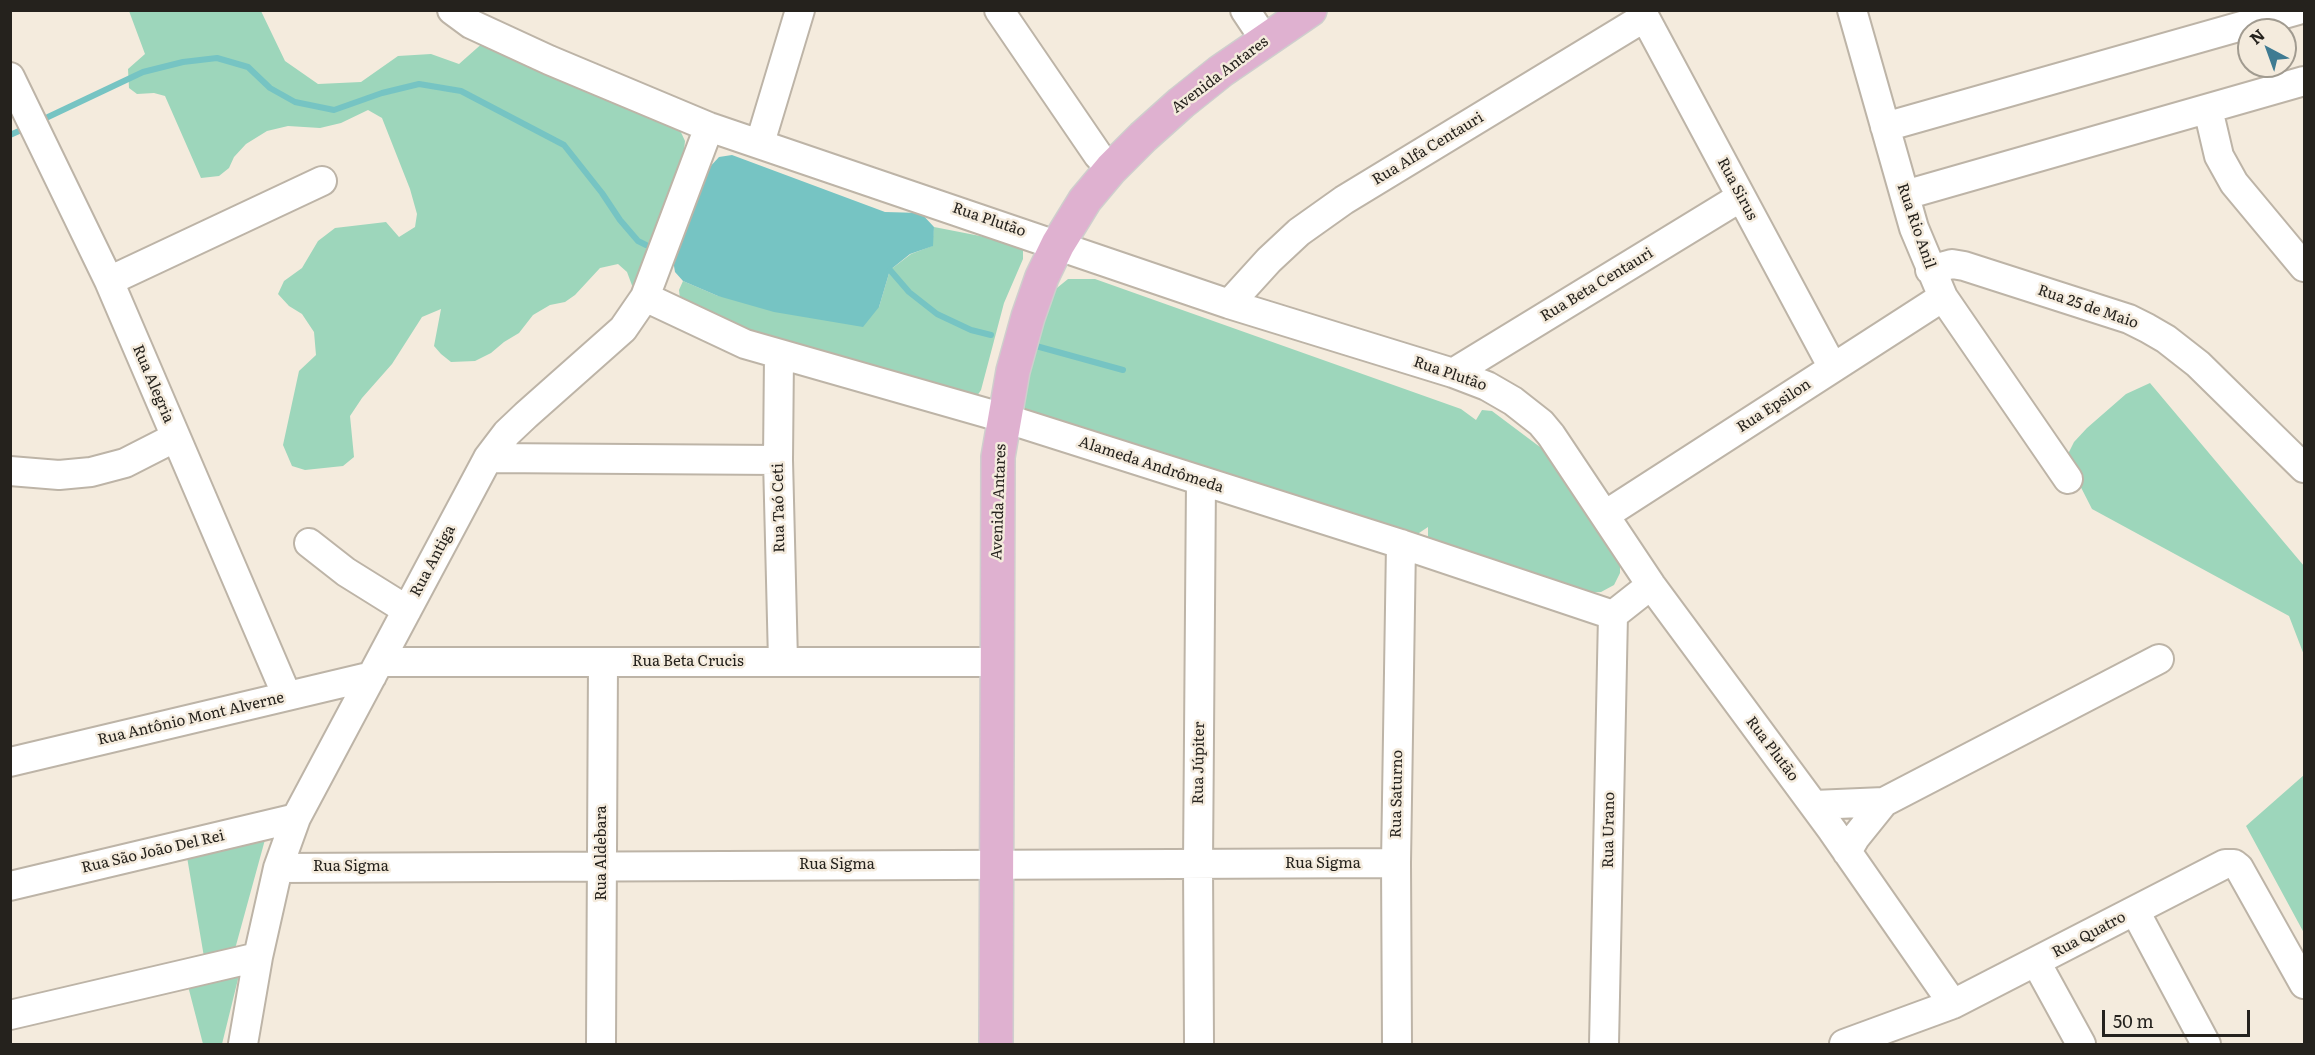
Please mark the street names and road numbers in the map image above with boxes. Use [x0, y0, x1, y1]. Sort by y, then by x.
street label: Avenida Antares [1168, 33, 1272, 117]
street label: Rua Alfa Centauri [1369, 109, 1487, 189]
street label: Rua Sirus [1713, 155, 1761, 223]
street label: Rua Rio Anil [1893, 181, 1939, 271]
street label: Rua Plutão [950, 199, 1028, 241]
street label: Rua Beta Centauri [1537, 244, 1657, 326]
street label: Rua 25 de Maio [2035, 281, 2141, 333]
street label: Rua Alegria [128, 342, 178, 426]
street label: Rua Plutão [1411, 353, 1489, 395]
street label: Rua Epsilon [1734, 375, 1814, 437]
street label: Alameda Andrômeda [1076, 433, 1226, 497]
street label: Avenida Antares [988, 444, 1010, 560]
street label: Rua Taó Ceti [769, 463, 789, 553]
street label: Rua Antiga [407, 522, 459, 600]
street label: Rua Beta Crucis [632, 653, 744, 671]
street label: Rua Antônio Mont Alverne [96, 689, 286, 749]
street label: Rua Plutão [1742, 713, 1802, 785]
street label: Rua Júpiter [1189, 721, 1209, 805]
street label: Rua Saturno [1387, 750, 1407, 838]
street label: Rua Urano [1599, 792, 1619, 868]
street label: Rua Aldebara [593, 805, 611, 901]
street label: Rua São João Del Rei [80, 827, 226, 877]
street label: Rua Sigma [1285, 855, 1361, 873]
street label: Rua Sigma [799, 856, 875, 874]
street label: Rua Sigma [313, 858, 389, 876]
street label: Rua Quatro [2049, 908, 2129, 962]

